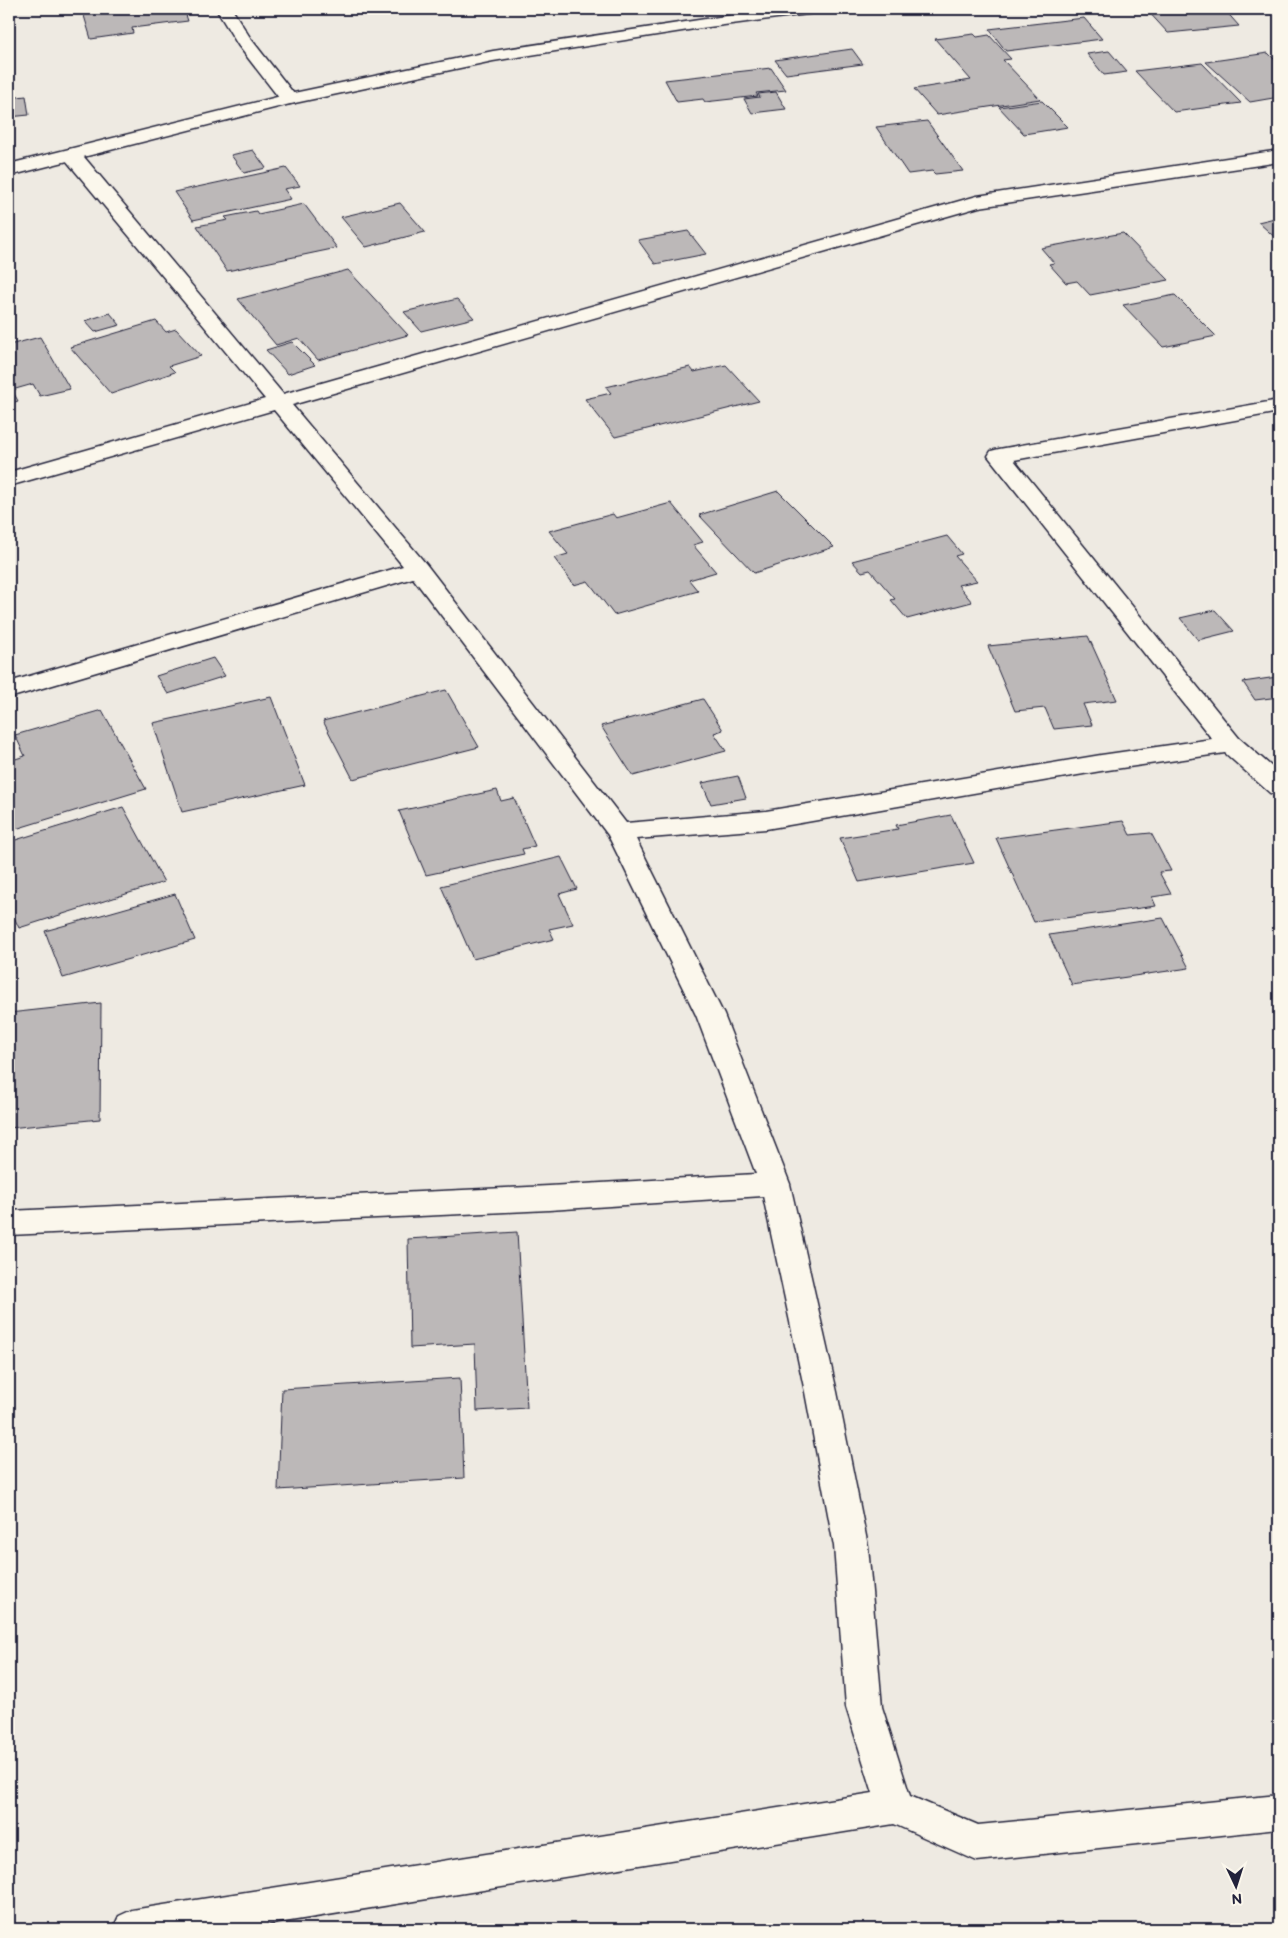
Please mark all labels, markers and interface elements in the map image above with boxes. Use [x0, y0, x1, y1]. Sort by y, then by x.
north arrow [1210, 1860, 1260, 1910]
text: N [1231, 1890, 1243, 1907]

